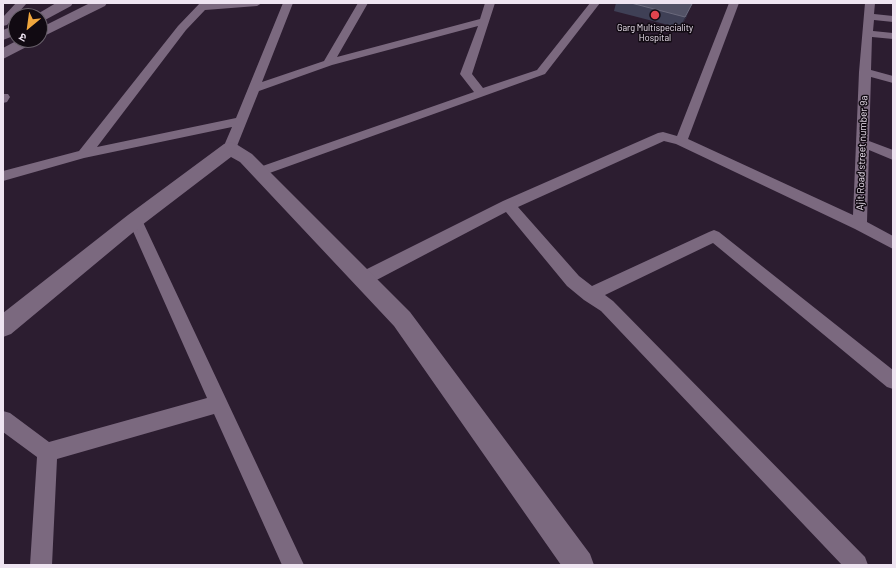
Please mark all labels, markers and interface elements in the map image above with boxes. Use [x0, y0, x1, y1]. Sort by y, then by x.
north arrow [8, 8, 48, 48]
marker: Garg Multispeciality Hospital [649, 9, 661, 21]
place label: Garg Multispeciality Hospital [617, 23, 693, 44]
text: उ [16, 31, 28, 45]
street label: Ajit Road street number 9a [854, 95, 870, 211]

